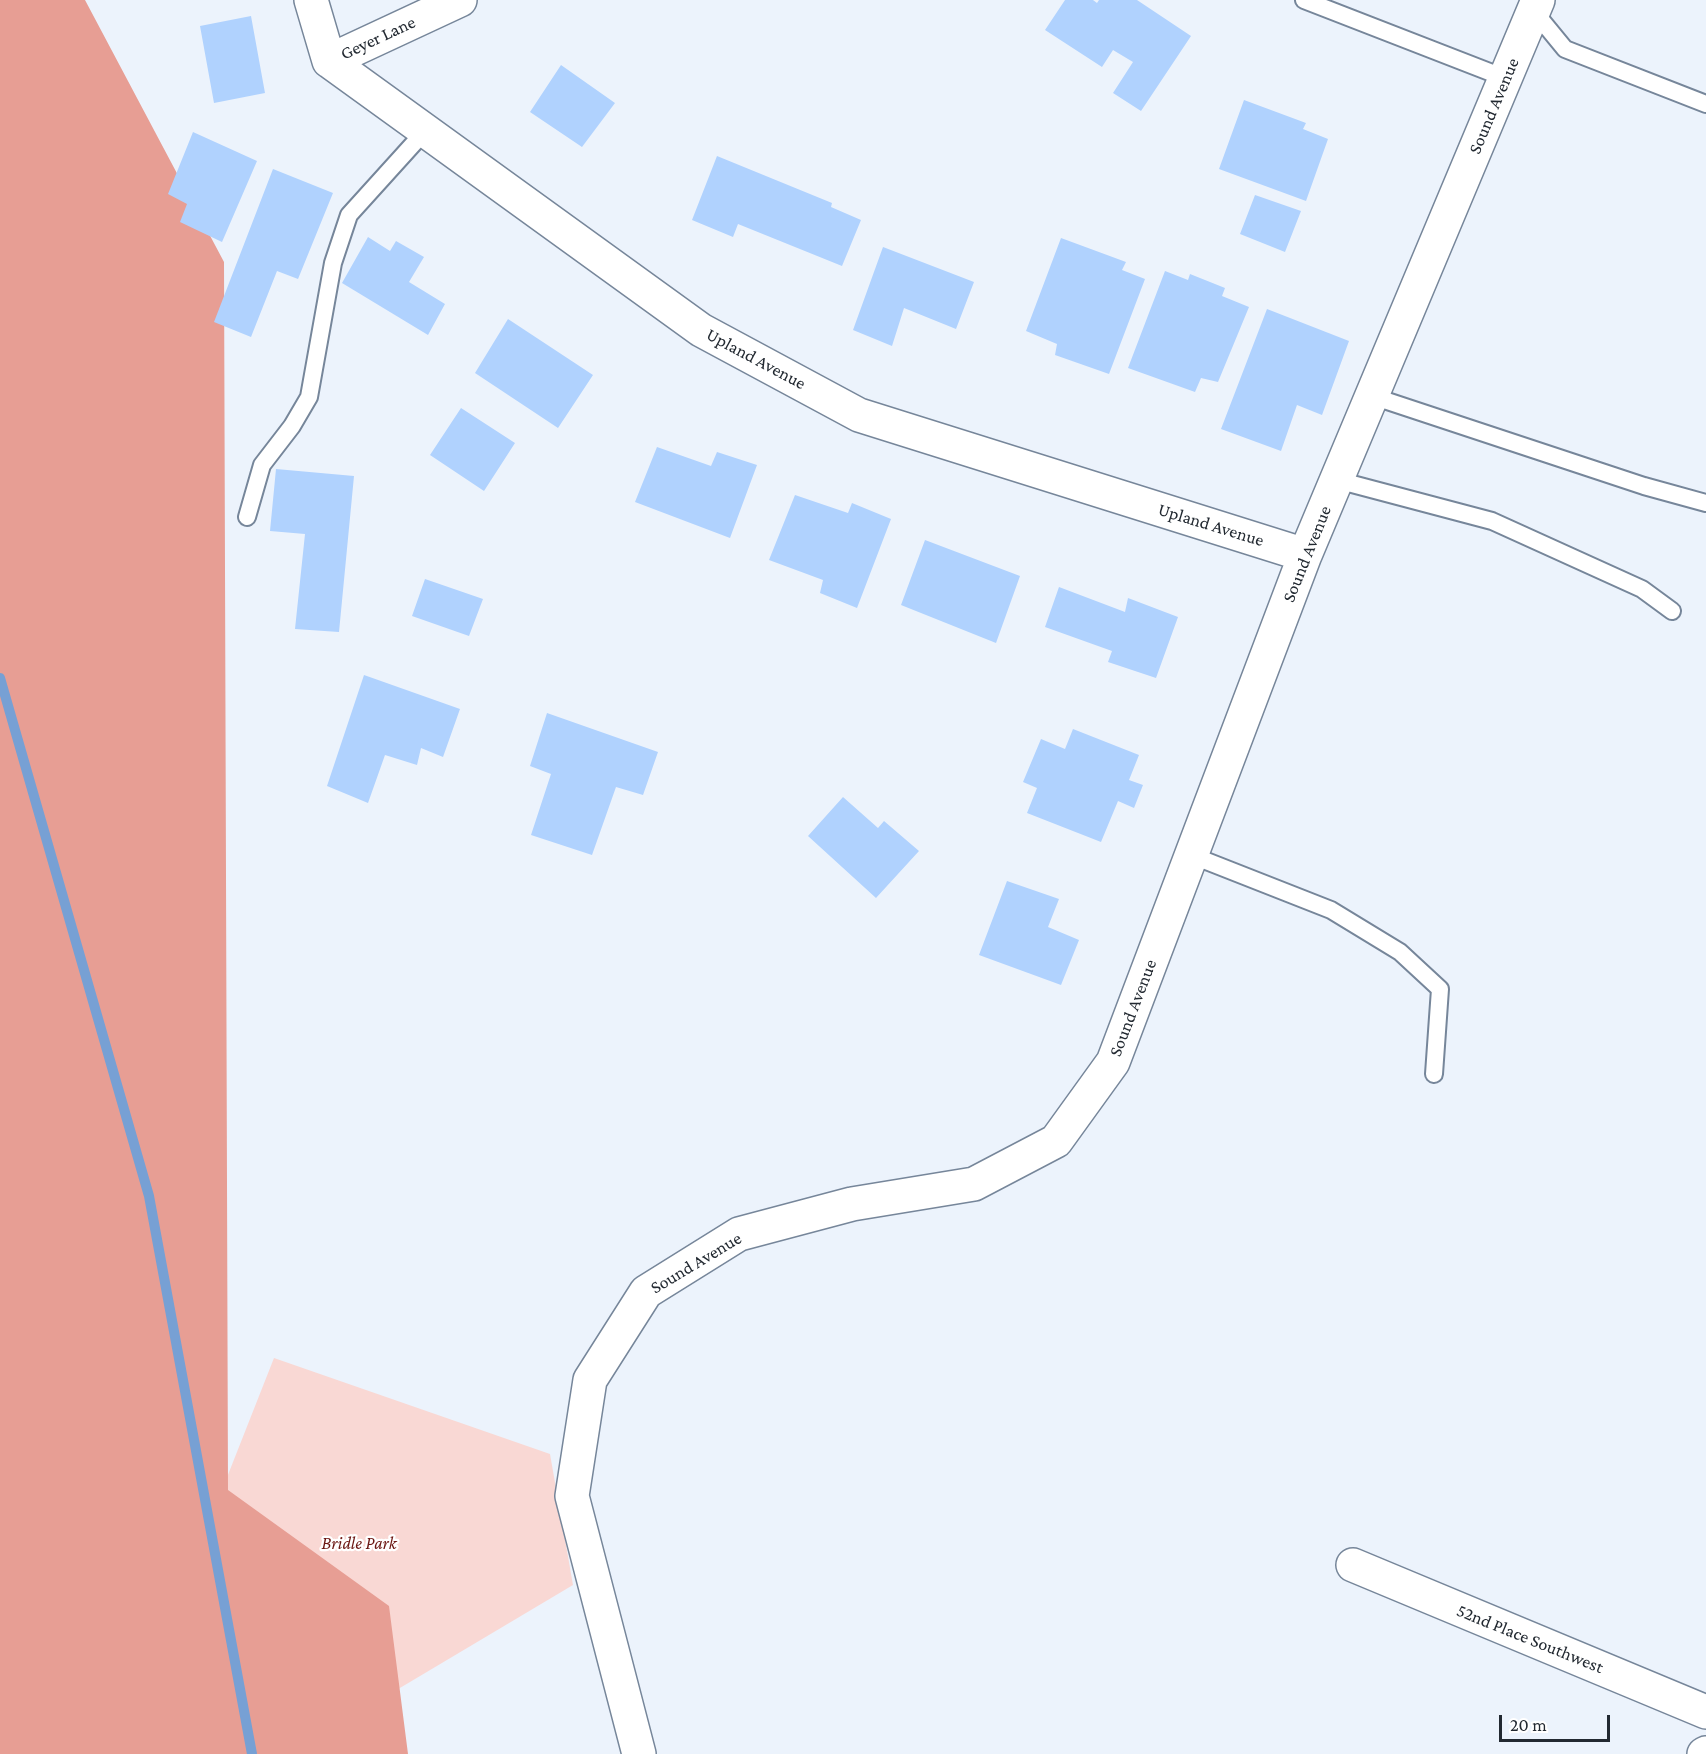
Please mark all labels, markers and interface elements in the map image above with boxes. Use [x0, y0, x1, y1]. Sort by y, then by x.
street label: Geyer Lane [337, 11, 419, 65]
street label: Sound Avenue [1464, 55, 1524, 157]
street label: Upland Avenue [702, 324, 810, 394]
street label: Upland Avenue [1155, 499, 1267, 551]
street label: Sound Avenue [1278, 502, 1336, 606]
street label: Sound Avenue [1105, 956, 1161, 1060]
street label: Sound Avenue [647, 1227, 745, 1299]
park label: Bridle Park [321, 1532, 397, 1554]
street label: 52nd Place Southwest [1453, 1600, 1607, 1678]
scale bar [1502, 1703, 1613, 1741]
text: 20 m [1510, 1715, 1547, 1735]

